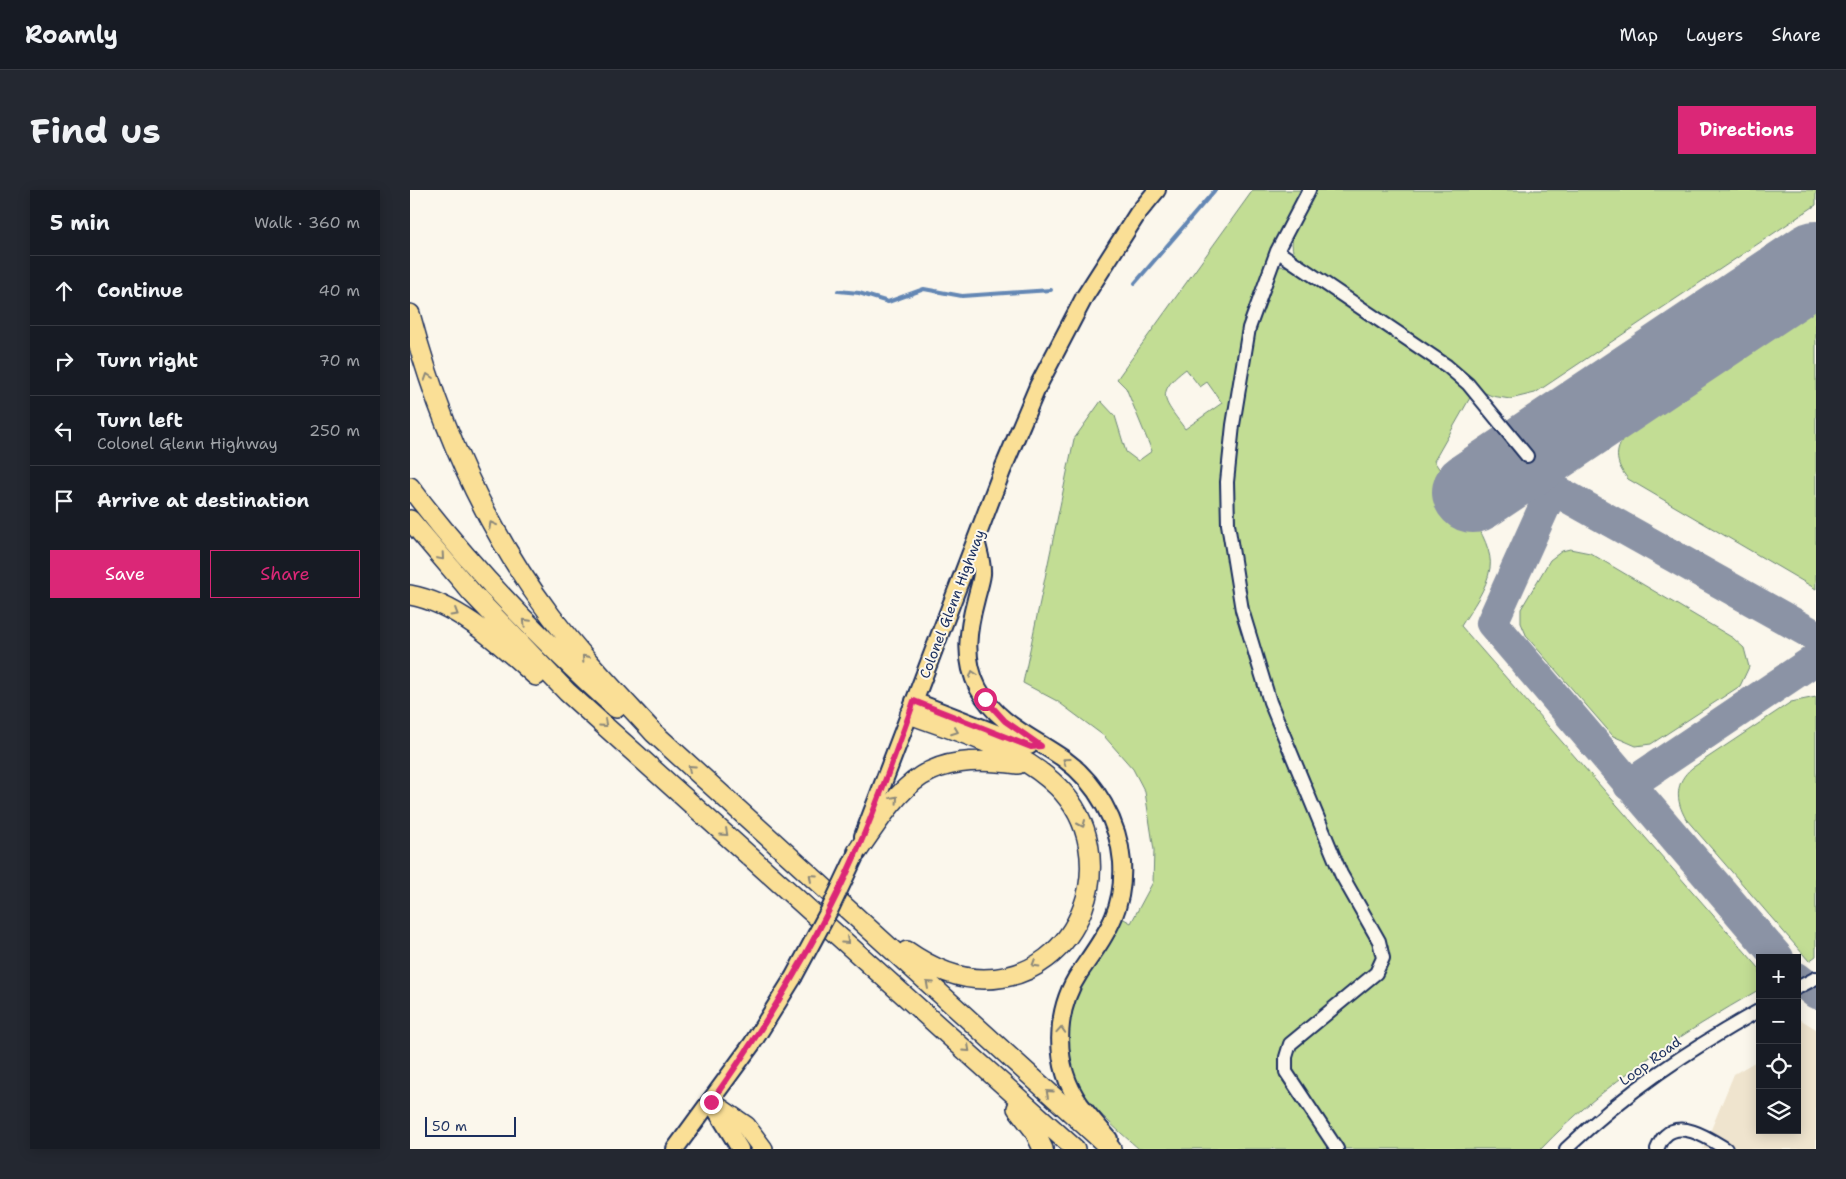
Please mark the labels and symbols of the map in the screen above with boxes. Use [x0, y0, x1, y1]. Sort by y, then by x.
one-way arrow [424, 373, 434, 381]
one-way arrow [489, 522, 499, 531]
street label: Colonel Glenn Highway [915, 527, 989, 681]
one-way arrow [435, 552, 444, 561]
one-way arrow [449, 607, 458, 616]
one-way arrow [522, 618, 531, 627]
one-way arrow [582, 655, 591, 664]
one-way arrow [969, 670, 979, 679]
route start [974, 688, 997, 711]
one-way arrow [598, 718, 607, 727]
one-way arrow [950, 725, 959, 736]
one-way arrow [1063, 758, 1072, 766]
one-way arrow [688, 764, 697, 773]
one-way arrow [889, 795, 898, 804]
one-way arrow [1076, 819, 1087, 828]
one-way arrow [719, 827, 728, 836]
one-way arrow [808, 874, 817, 883]
one-way arrow [840, 935, 849, 944]
one-way arrow [1031, 958, 1040, 968]
one-way arrow [926, 980, 935, 989]
one-way arrow [1055, 1025, 1066, 1033]
street label: Loop Road [1616, 1032, 1685, 1089]
one-way arrow [961, 1044, 970, 1053]
one-way arrow [1046, 1090, 1055, 1099]
route end [700, 1091, 723, 1114]
scale bar [425, 1114, 516, 1137]

